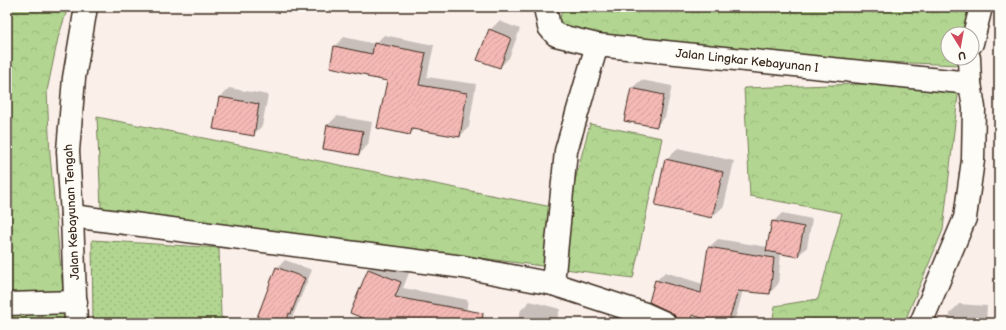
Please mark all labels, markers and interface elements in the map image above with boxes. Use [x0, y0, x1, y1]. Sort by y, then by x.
north arrow [940, 26, 980, 66]
street label: Jalan Lingkar Kebayunan I [675, 46, 819, 76]
text: U [957, 48, 967, 62]
street label: Jalan Kebayunan Tengah [61, 143, 83, 280]

